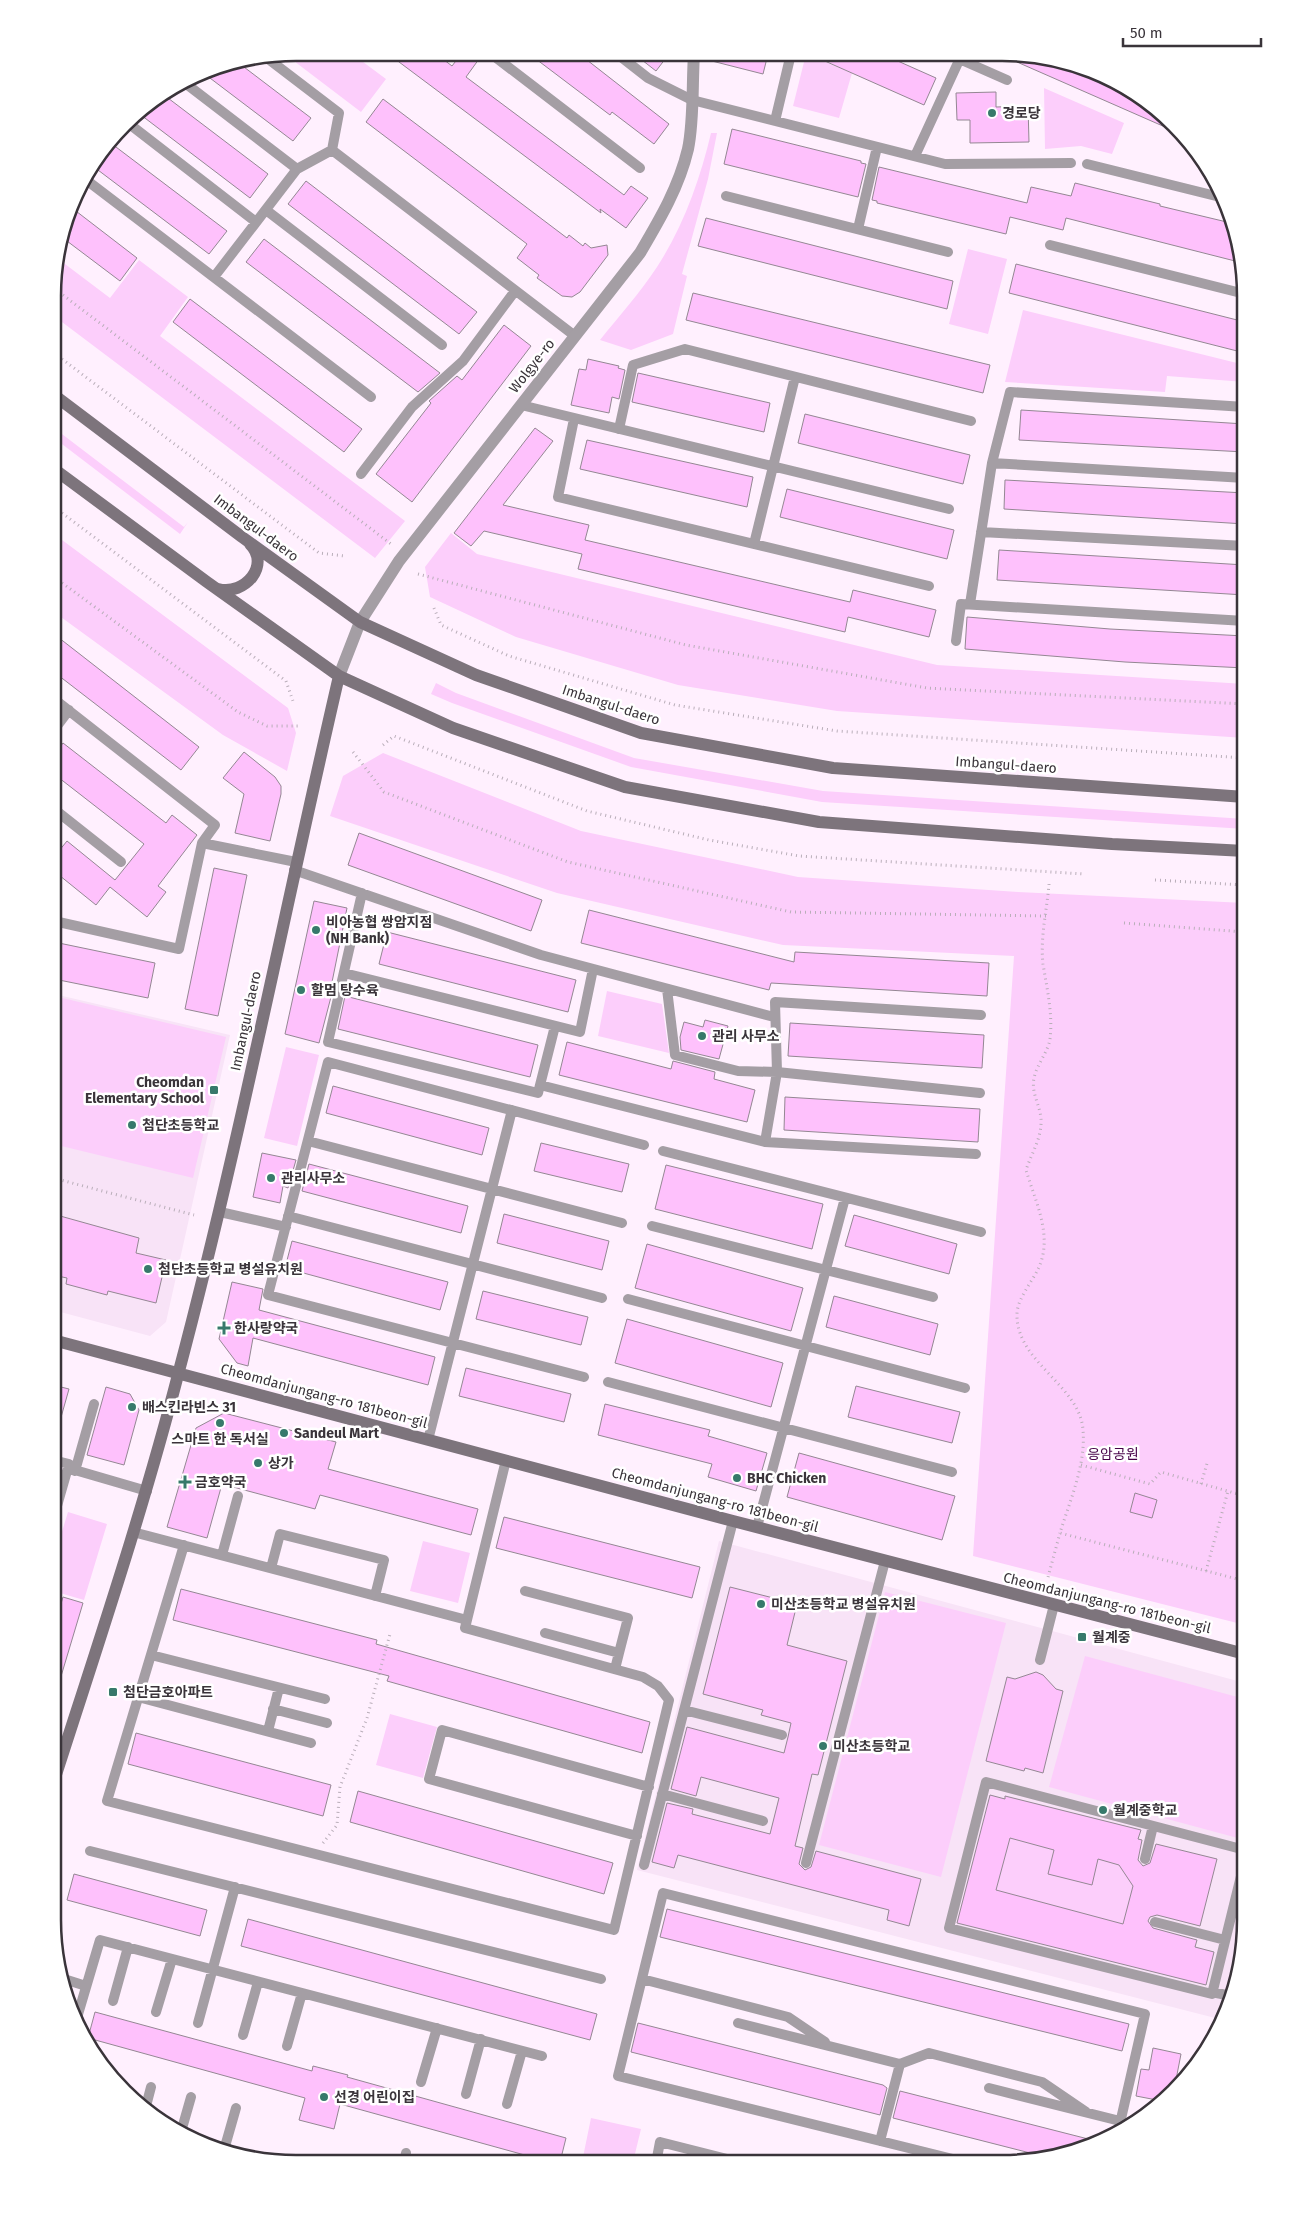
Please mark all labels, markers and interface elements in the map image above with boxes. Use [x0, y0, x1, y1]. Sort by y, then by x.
scale bar [1123, 15, 1260, 47]
text: 50 m [1130, 24, 1163, 42]
place label: 경로당 [1002, 105, 1041, 122]
marker: 경로당 [986, 107, 998, 119]
street label: Wolgye-ro [506, 335, 558, 397]
street label: Imbangul-daero [210, 491, 302, 565]
street label: Imbangul-daero [560, 681, 662, 729]
street label: Imbangul-daero [955, 753, 1057, 777]
place label: 비아농협 쌍암지점 (NH Bank) [326, 914, 432, 947]
marker: 비아농협 쌍암지점 (NH Bank) [310, 924, 322, 936]
street label: Imbangul-daero [227, 969, 265, 1073]
place label: 할멈 탕수육 [311, 982, 379, 999]
marker: 할멈 탕수육 [295, 984, 307, 996]
place label: 관리 사무소 [712, 1028, 780, 1045]
marker: 관리 사무소 [696, 1030, 708, 1042]
place label: Cheomdan Elementary School [85, 1074, 205, 1107]
marker: Cheomdan Elementary School [208, 1084, 220, 1096]
place label: 첨단초등학교 [142, 1117, 219, 1134]
marker: 첨단초등학교 [126, 1119, 138, 1131]
place label: 관리사무소 [281, 1170, 346, 1187]
marker: 관리사무소 [265, 1172, 277, 1184]
place label: 첨단초등학교 병설유치원 [158, 1261, 303, 1278]
marker: 첨단초등학교 병설유치원 [142, 1263, 154, 1275]
place label: 한사랑약국 [234, 1320, 299, 1337]
marker: 한사랑약국 [218, 1322, 230, 1334]
street label: Cheomdanjungang-ro 181beon-gil [219, 1360, 429, 1432]
place label: 배스킨라빈스 31 [142, 1399, 236, 1416]
marker: 배스킨라빈스 31 [126, 1401, 138, 1413]
marker: 스마트 한 독서실 [214, 1417, 226, 1429]
place label: Sandeul Mart [294, 1425, 380, 1442]
marker: Sandeul Mart [278, 1427, 290, 1439]
place label: 스마트 한 독서실 [172, 1431, 268, 1448]
park label: 응암공원 [1087, 1446, 1139, 1463]
place label: 상가 [268, 1455, 294, 1472]
marker: 상가 [252, 1457, 264, 1469]
street label: Cheomdanjungang-ro 181beon-gil [610, 1464, 820, 1536]
place label: BHC Chicken [747, 1470, 826, 1487]
marker: BHC Chicken [731, 1472, 743, 1484]
place label: 금호약국 [195, 1474, 247, 1491]
marker: 금호약국 [179, 1476, 191, 1488]
street label: Cheomdanjungang-ro 181beon-gil [1001, 1569, 1213, 1637]
place label: 미산초등학교 병설유치원 [771, 1596, 916, 1613]
marker: 미산초등학교 병설유치원 [755, 1598, 767, 1610]
place label: 월계중 [1092, 1629, 1131, 1646]
marker: 월계중 [1076, 1631, 1088, 1643]
place label: 첨단금호아파트 [123, 1684, 213, 1701]
marker: 첨단금호아파트 [107, 1686, 119, 1698]
place label: 미산초등학교 [833, 1738, 910, 1755]
marker: 미산초등학교 [817, 1740, 829, 1752]
place label: 월계중학교 [1113, 1802, 1178, 1819]
marker: 월계중학교 [1097, 1804, 1109, 1816]
place label: 선경 어린이집 [334, 2089, 415, 2106]
marker: 선경 어린이집 [318, 2091, 330, 2103]

